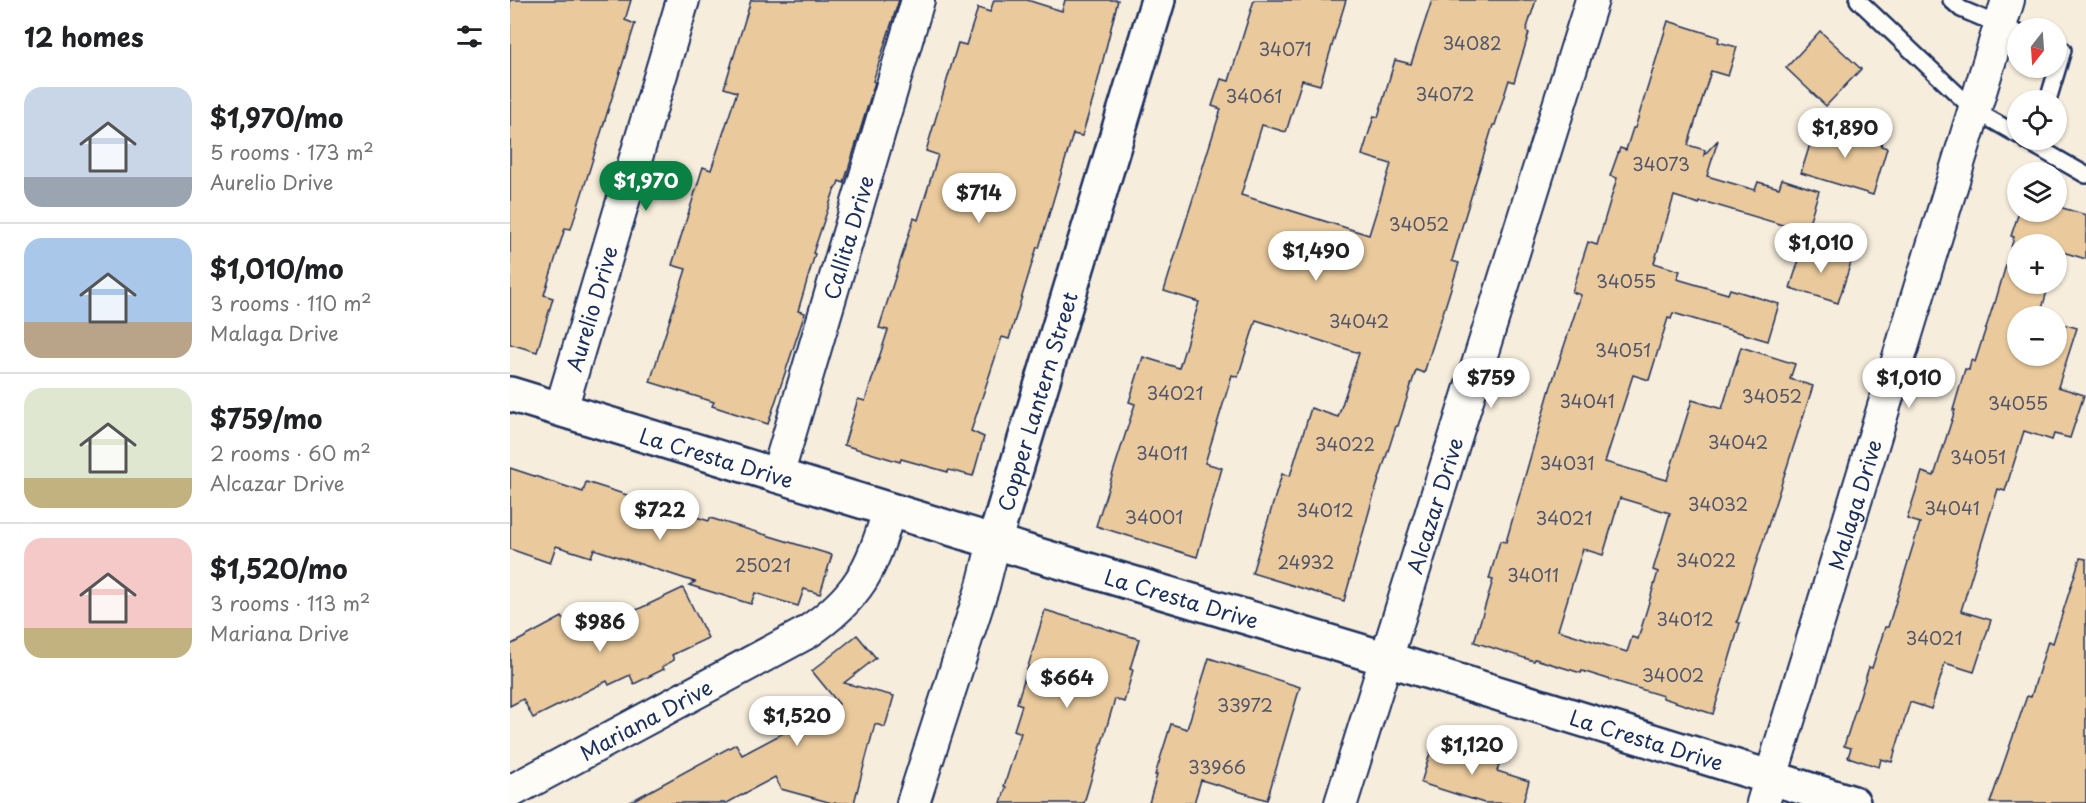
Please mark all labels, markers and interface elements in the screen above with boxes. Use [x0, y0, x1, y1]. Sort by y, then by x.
text: 12 homes [24, 17, 144, 56]
north arrow [2007, 18, 2067, 78]
map controls [2007, 18, 2067, 366]
icon: filters [453, 20, 486, 53]
house number: 34082 [1442, 29, 1502, 56]
house number: 34071 [1258, 35, 1312, 62]
house number: 34072 [1416, 80, 1474, 107]
house number: 34061 [1226, 82, 1282, 109]
button: locate [2007, 90, 2067, 150]
text: $1,970/mo [210, 98, 343, 137]
pin: $1,890 [1796, 108, 1894, 159]
icon: home [72, 111, 144, 183]
text: $1,890 [1812, 112, 1878, 142]
text: 5 rooms · 173 m² [210, 137, 374, 167]
house number: 34073 [1632, 150, 1690, 177]
pin: $1,970 [597, 161, 695, 212]
button: layers [2007, 162, 2067, 222]
text: $1,970 [614, 165, 679, 195]
text: Aurelio Drive [210, 167, 333, 197]
street label: Callita Drive [814, 171, 881, 303]
pin: $714 [943, 173, 1015, 224]
text: $714 [956, 177, 1002, 207]
house number: 34052 [1389, 210, 1449, 237]
pin: $1,010 [1772, 223, 1870, 274]
text: $1,010 [1788, 227, 1854, 257]
pin: $1,490 [1267, 231, 1365, 282]
button: + [2007, 234, 2067, 294]
text: $1,490 [1282, 235, 1350, 265]
street label: Aurelio Drive [557, 242, 625, 375]
text: $1,010/mo [210, 249, 344, 288]
icon: home [72, 262, 144, 334]
house number: 34055 [1596, 267, 1656, 294]
text: 3 rooms · 110 m² [210, 288, 372, 318]
street label: Copper Lantern Street [988, 288, 1085, 515]
button: − [2007, 306, 2067, 366]
house number: 34042 [1329, 307, 1389, 334]
text: Malaga Drive [210, 318, 339, 348]
house number: 34051 [1595, 336, 1651, 363]
pin: $759 [1455, 358, 1527, 409]
pin: $1,010 [1860, 358, 1958, 409]
text: $759 [1467, 362, 1515, 392]
text: $1,010 [1876, 362, 1942, 392]
house number: 34021 [1146, 379, 1204, 406]
house number: 34052 [1742, 382, 1802, 409]
house number: 34041 [1559, 387, 1615, 414]
house number: 34055 [1988, 389, 2048, 416]
text: $759/mo [210, 399, 322, 438]
icon: home [72, 412, 144, 484]
street label: La Cresta Drive [636, 418, 797, 496]
house number: 34042 [1708, 428, 1768, 455]
house number: 34022 [1315, 430, 1375, 457]
street label: Alcazar Drive [1398, 433, 1470, 578]
street label: Malaga Drive [1819, 435, 1889, 574]
text: 2 rooms · 60 m² [210, 438, 371, 468]
house number: 34011 [1136, 439, 1188, 466]
house number: 34051 [1950, 443, 2006, 470]
house number: 34031 [1539, 449, 1595, 476]
text: Alcazar Drive [210, 468, 345, 498]
pin: $722 [624, 490, 696, 541]
house number: 34032 [1688, 490, 1748, 517]
text: $722 [634, 494, 686, 524]
house number: 34041 [1924, 494, 1980, 521]
house number: 34012 [1296, 496, 1354, 523]
house number: 34001 [1125, 503, 1183, 530]
house number: 34021 [1535, 504, 1593, 531]
house number: 34022 [1676, 546, 1736, 573]
house number: 24932 [1277, 548, 1335, 575]
text: $1,520/mo [210, 549, 347, 588]
house number: 25021 [735, 551, 791, 578]
street label: La Cresta Drive [1101, 560, 1263, 636]
house number: 34011 [1507, 561, 1559, 588]
icon: home [72, 562, 144, 634]
text: 3 rooms · 113 m² [210, 588, 370, 618]
pin: $986 [564, 602, 636, 653]
house number: 34012 [1656, 605, 1714, 632]
text: $986 [575, 606, 625, 636]
text: Mariana Drive [210, 618, 349, 648]
house number: 34021 [1905, 624, 1963, 651]
pin: $664 [1031, 658, 1103, 709]
house number: 34002 [1642, 661, 1704, 688]
text: $664 [1040, 662, 1094, 692]
street label: Mariana Drive [574, 670, 718, 768]
house number: 33972 [1217, 691, 1273, 718]
pin: $1,520 [748, 696, 846, 747]
text: $1,520 [763, 700, 831, 730]
street label: La Cresta Drive [1566, 700, 1728, 778]
pin: $1,120 [1423, 725, 1521, 776]
text: $1,120 [1440, 729, 1504, 759]
house number: 33966 [1188, 753, 1246, 780]

